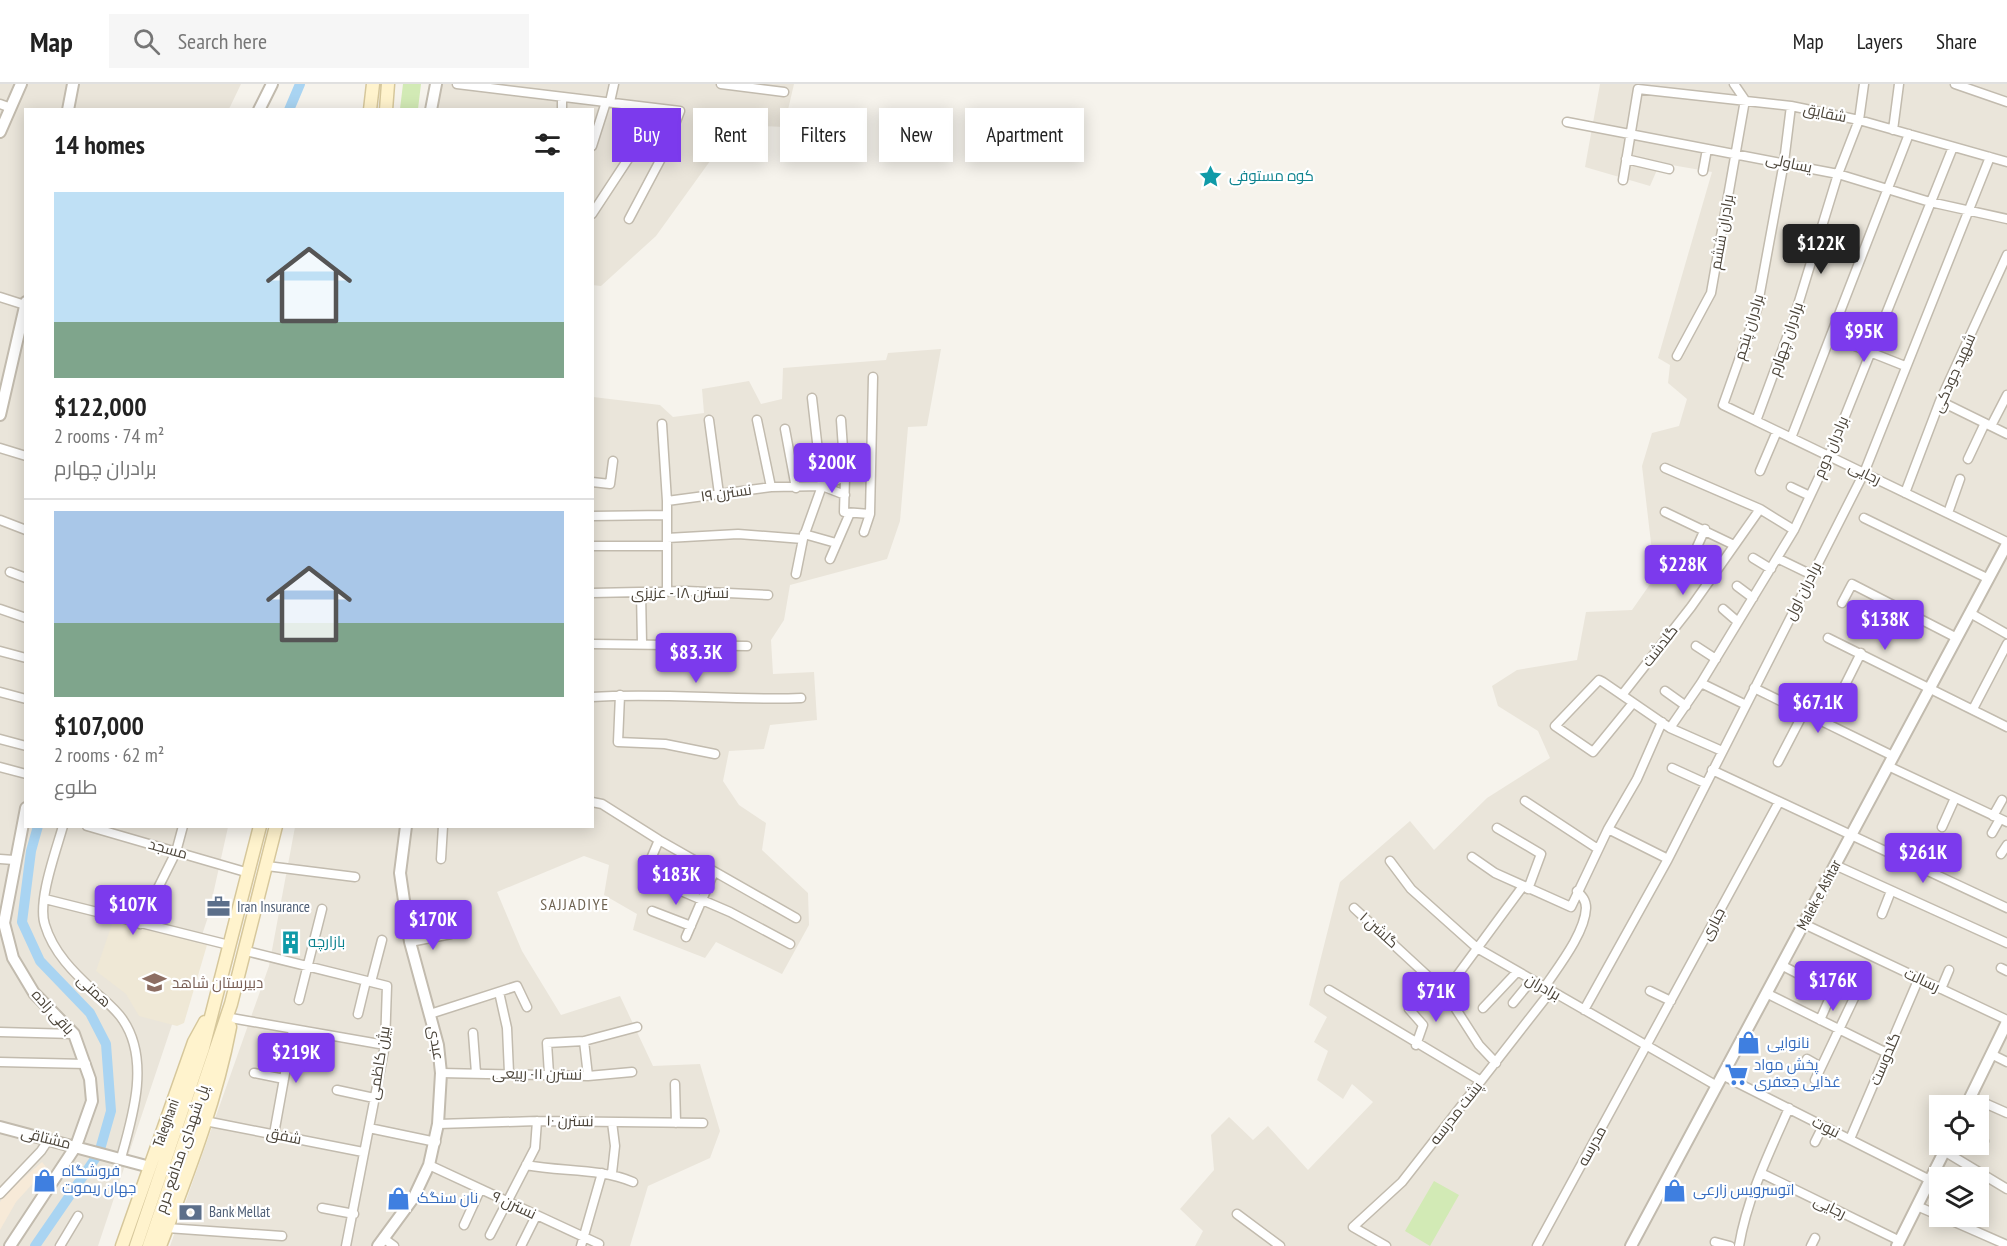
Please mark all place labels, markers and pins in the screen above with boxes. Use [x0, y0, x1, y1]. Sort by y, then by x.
place icon: کوه مستوفی [1198, 163, 1224, 189]
place label: کوه مستوفی [1229, 166, 1314, 186]
pin: $122K [1779, 224, 1863, 275]
pin: $95K [1828, 312, 1900, 363]
pin: $200K [790, 443, 874, 494]
pin: $228K [1641, 545, 1725, 596]
pin: $138K [1843, 600, 1927, 651]
pin: $83.3K [647, 633, 745, 684]
pin: $67.1K [1769, 683, 1867, 734]
pin: $261K [1881, 833, 1965, 884]
pin: $183K [634, 855, 718, 906]
pin: $107K [91, 885, 175, 936]
office icon: Iran Insurance [206, 894, 232, 920]
place label: Iran Insurance [237, 897, 310, 916]
pin: $170K [391, 900, 475, 951]
building icon: بازارچه [277, 929, 303, 955]
place label: بازارچه [308, 932, 345, 952]
pin: $176K [1791, 961, 1875, 1012]
school or university icon: دبیرستان شاهد [141, 970, 167, 996]
pin: $71K [1400, 972, 1472, 1023]
place label: دبیرستان شاهد [172, 973, 263, 993]
shop icon: نانوایی [1736, 1030, 1762, 1056]
pin: $219K [254, 1033, 338, 1084]
place label: نانوایی [1767, 1033, 1809, 1053]
place label: پخش مواد غذایی جعفری [1754, 1055, 1841, 1092]
supermarket icon: پخش مواد غذایی جعفری [1723, 1061, 1749, 1087]
place label: فروشگاه جهان ریموت [62, 1161, 136, 1198]
shop icon: فروشگاه جهان ریموت [31, 1167, 57, 1193]
shop icon: اتوسرویس زارعی [1662, 1177, 1688, 1203]
place label: اتوسرویس زارعی [1693, 1180, 1795, 1200]
shop icon: نان سنگک [386, 1185, 412, 1211]
place label: نان سنگک [417, 1188, 478, 1208]
bank icon: Bank Mellat [178, 1199, 204, 1225]
place label: Bank Mellat [209, 1202, 270, 1221]

